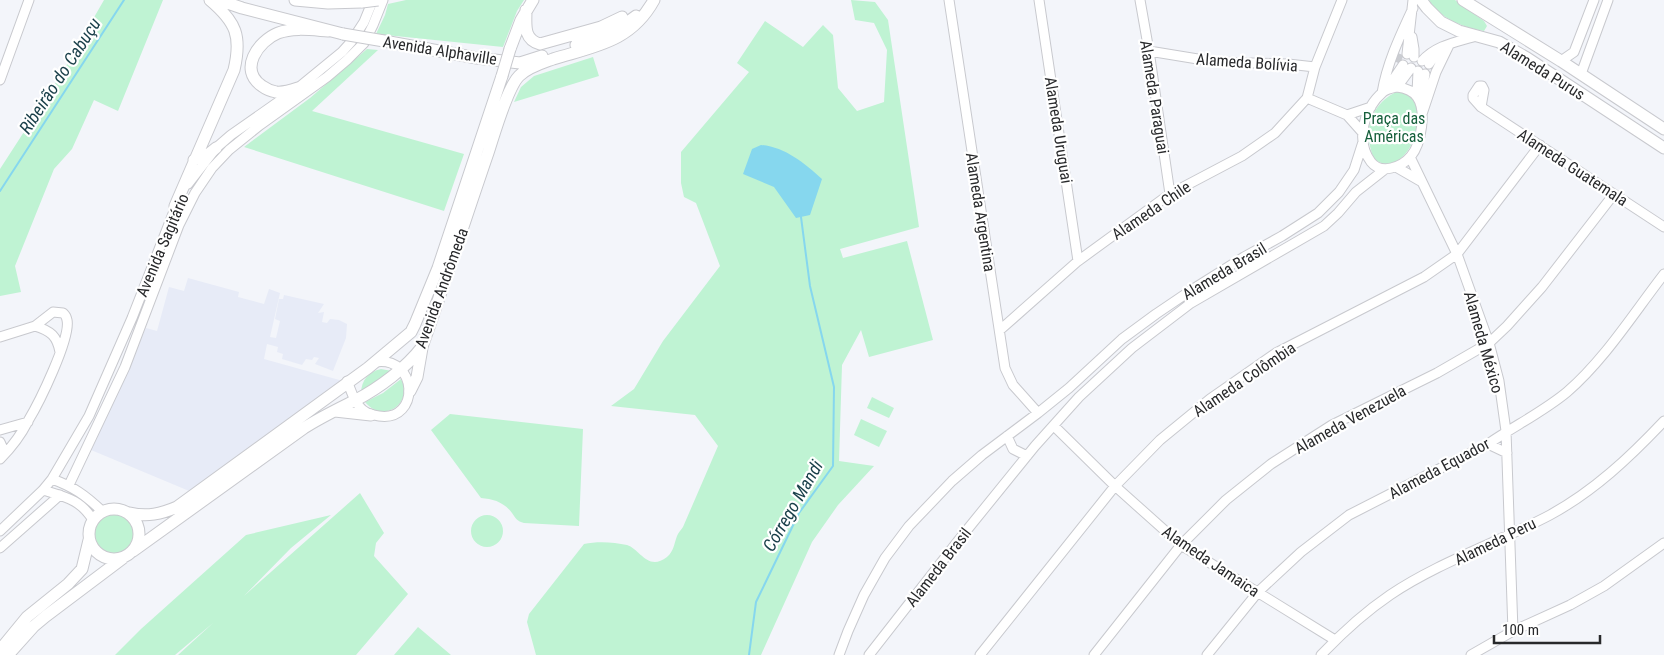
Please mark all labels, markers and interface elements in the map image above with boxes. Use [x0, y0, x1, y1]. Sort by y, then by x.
water label: Ribeirão do Cabuçu [14, 14, 105, 137]
street label: Avenida Alphaville [382, 32, 498, 69]
street label: Alameda Purus [1497, 37, 1588, 104]
street label: Alameda Paraguai [1136, 39, 1173, 155]
street label: Alameda Bolívia [1196, 49, 1298, 76]
street label: Alameda Uruguai [1041, 75, 1076, 185]
park label: Praça das Américas [1363, 109, 1425, 146]
street label: Alameda Guatemala [1514, 125, 1631, 210]
street label: Alameda Argentina [962, 151, 999, 273]
street label: Alameda Chile [1108, 177, 1194, 244]
street label: Avenida Sagitário [132, 191, 193, 300]
street label: Avenida Andrômeda [411, 225, 472, 351]
street label: Alameda Brasil [1179, 239, 1270, 304]
street label: Alameda México [1460, 289, 1507, 395]
street label: Alameda Colômbia [1189, 338, 1299, 421]
street label: Alameda Venezuela [1291, 381, 1409, 458]
street label: Alameda Equador [1386, 434, 1493, 503]
water label: Córrego Mandi [758, 456, 828, 555]
street label: Alameda Peru [1451, 514, 1539, 569]
street label: Alameda Jamaica [1158, 522, 1263, 601]
street label: Alameda Brasil [902, 524, 975, 611]
scale bar [1494, 612, 1600, 644]
text: 100 m [1502, 621, 1539, 639]

